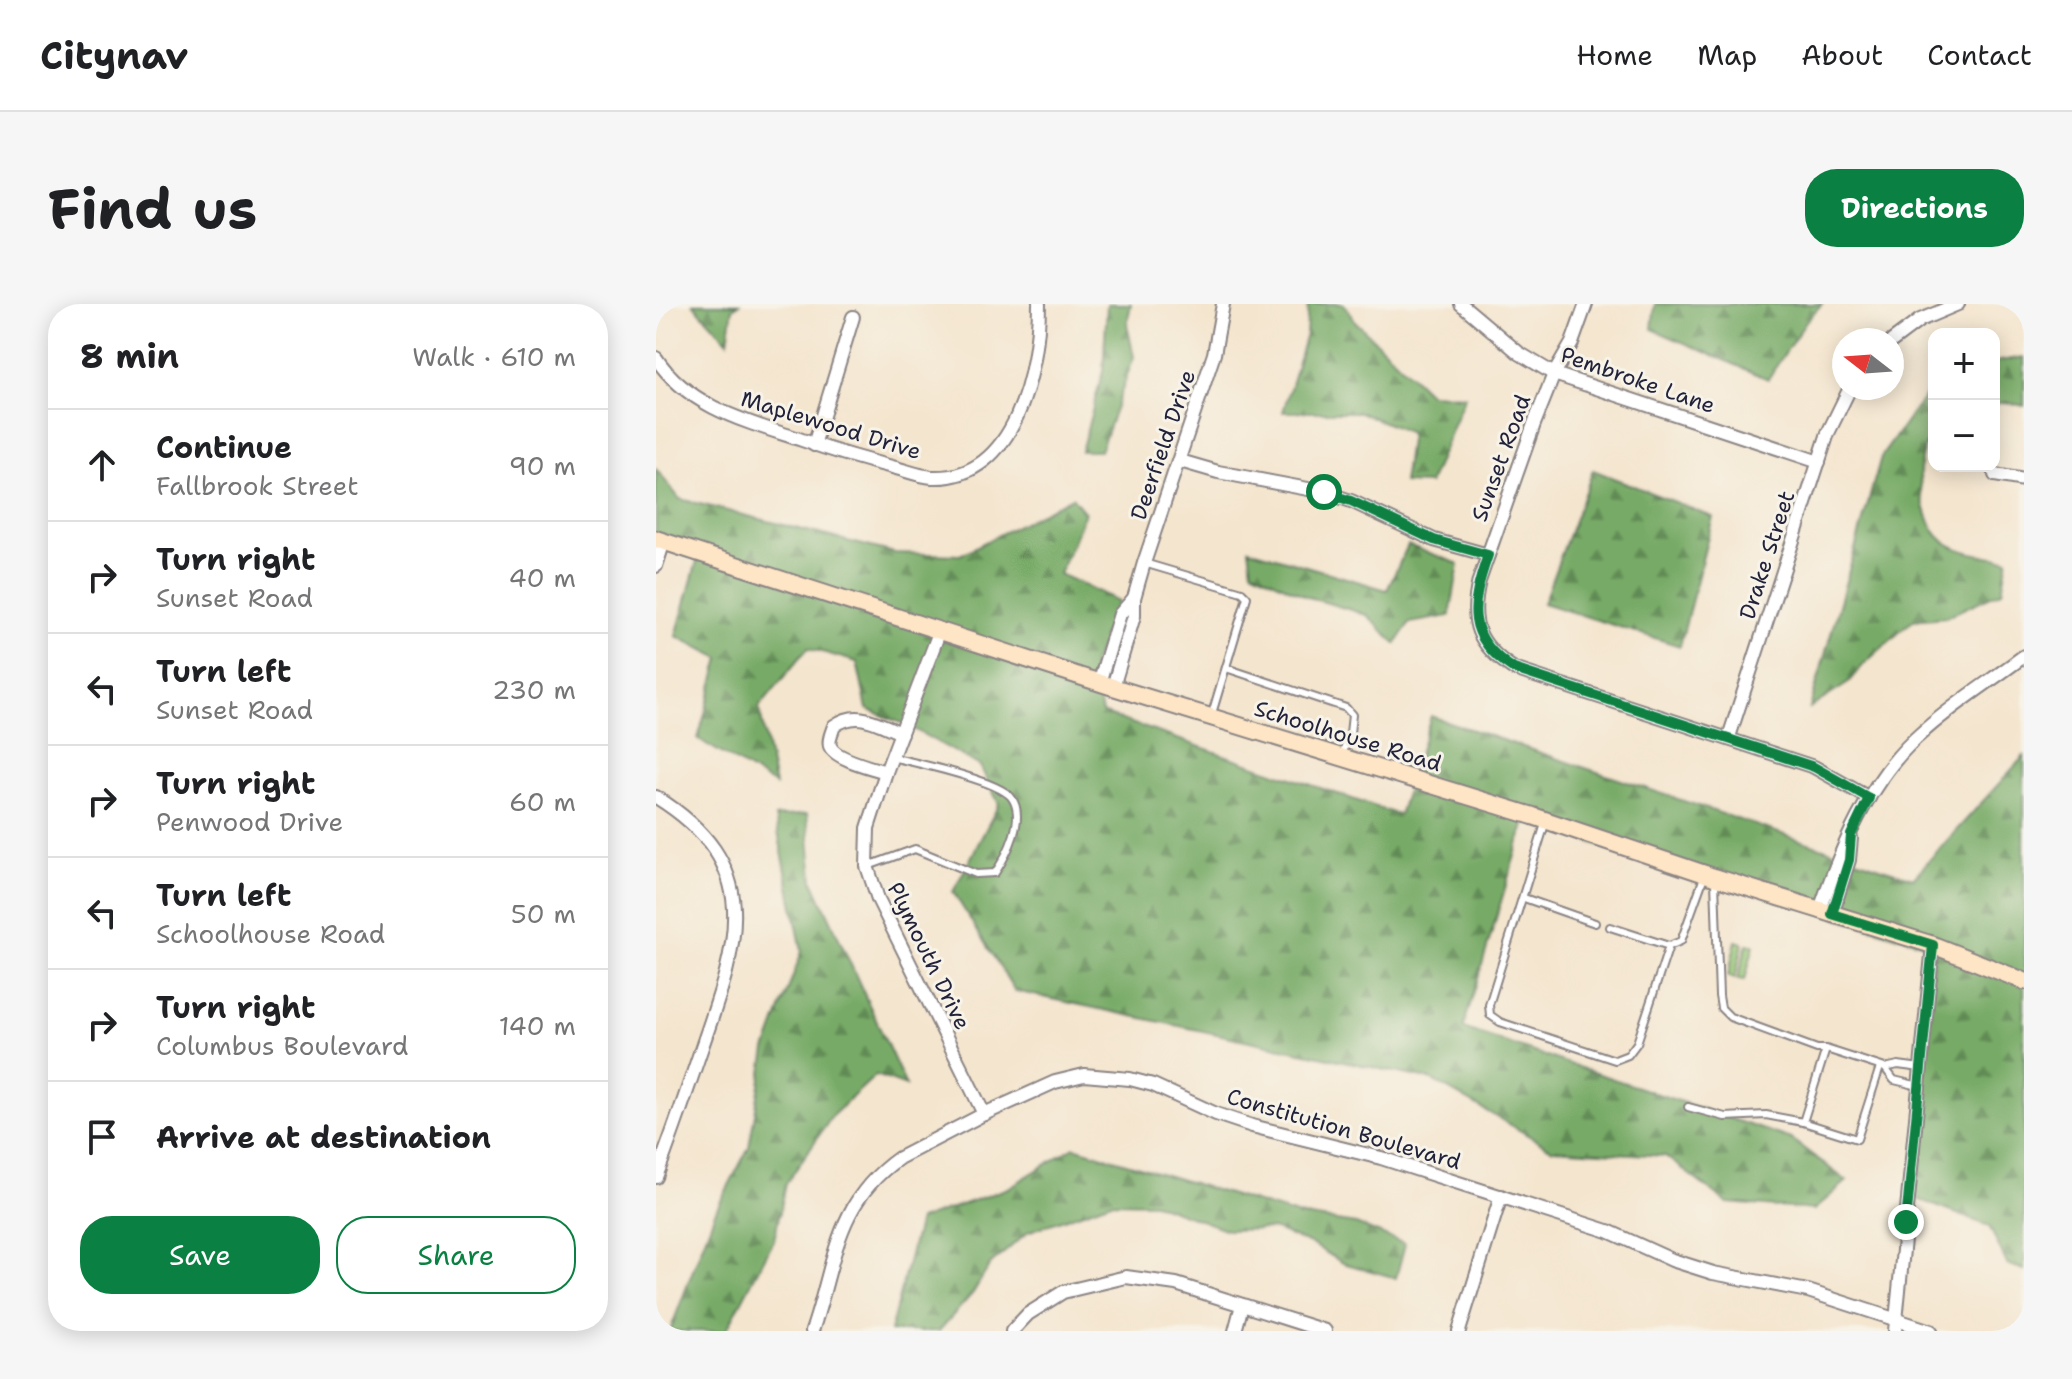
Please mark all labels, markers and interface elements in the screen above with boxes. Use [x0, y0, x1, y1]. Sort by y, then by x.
text: Citynav [40, 30, 188, 81]
text: Home [1576, 36, 1653, 74]
text: Map [1697, 36, 1757, 74]
text: About [1801, 36, 1883, 74]
text: Contact [1927, 36, 2032, 74]
button: Directions [1805, 169, 2024, 247]
text: Find us [48, 171, 257, 246]
north arrow [1832, 328, 1904, 400]
map controls [1928, 328, 2000, 472]
button: + [1928, 328, 2000, 400]
text: 8 min [80, 333, 179, 379]
text: Walk · 610 m [412, 339, 576, 374]
street label: Pembroke Lane [1557, 340, 1719, 420]
street label: Deerfield Drive [1124, 366, 1202, 524]
street label: Maplewood Drive [738, 384, 924, 466]
street label: Sunset Road [1465, 391, 1537, 525]
button: − [1928, 400, 2000, 472]
text: Continue [156, 427, 292, 468]
icon: ahead [80, 443, 124, 487]
text: 90 m [509, 448, 576, 483]
text: Fallbrook Street [156, 468, 359, 503]
route start [1306, 474, 1342, 510]
street label: Drake Street [1733, 487, 1801, 623]
text: Turn right [156, 539, 315, 580]
icon: right [80, 555, 124, 599]
text: 40 m [509, 560, 576, 595]
text: Sunset Road [156, 580, 313, 615]
text: Turn left [156, 651, 291, 692]
icon: left [80, 667, 124, 711]
text: 230 m [492, 672, 576, 707]
text: Sunset Road [156, 692, 313, 727]
street label: Schoolhouse Road [1251, 694, 1445, 778]
text: Turn right [156, 763, 315, 804]
icon: right [80, 779, 124, 823]
text: 60 m [509, 784, 576, 819]
text: Penwood Drive [156, 804, 343, 839]
text: Turn left [156, 875, 291, 916]
street label: Plymouth Drive [881, 877, 977, 1035]
icon: left [80, 891, 124, 935]
text: 50 m [511, 896, 576, 931]
text: Schoolhouse Road [156, 916, 385, 951]
text: Turn right [156, 987, 315, 1028]
icon: right [80, 1003, 124, 1047]
text: 140 m [499, 1008, 576, 1043]
text: Columbus Boulevard [156, 1028, 408, 1063]
street label: Constitution Boulevard [1224, 1082, 1464, 1176]
icon: arrive [80, 1115, 124, 1159]
text: Arrive at destination [156, 1117, 491, 1158]
route end [1888, 1204, 1924, 1240]
button: Save [80, 1216, 320, 1294]
button: Share [336, 1216, 576, 1294]

